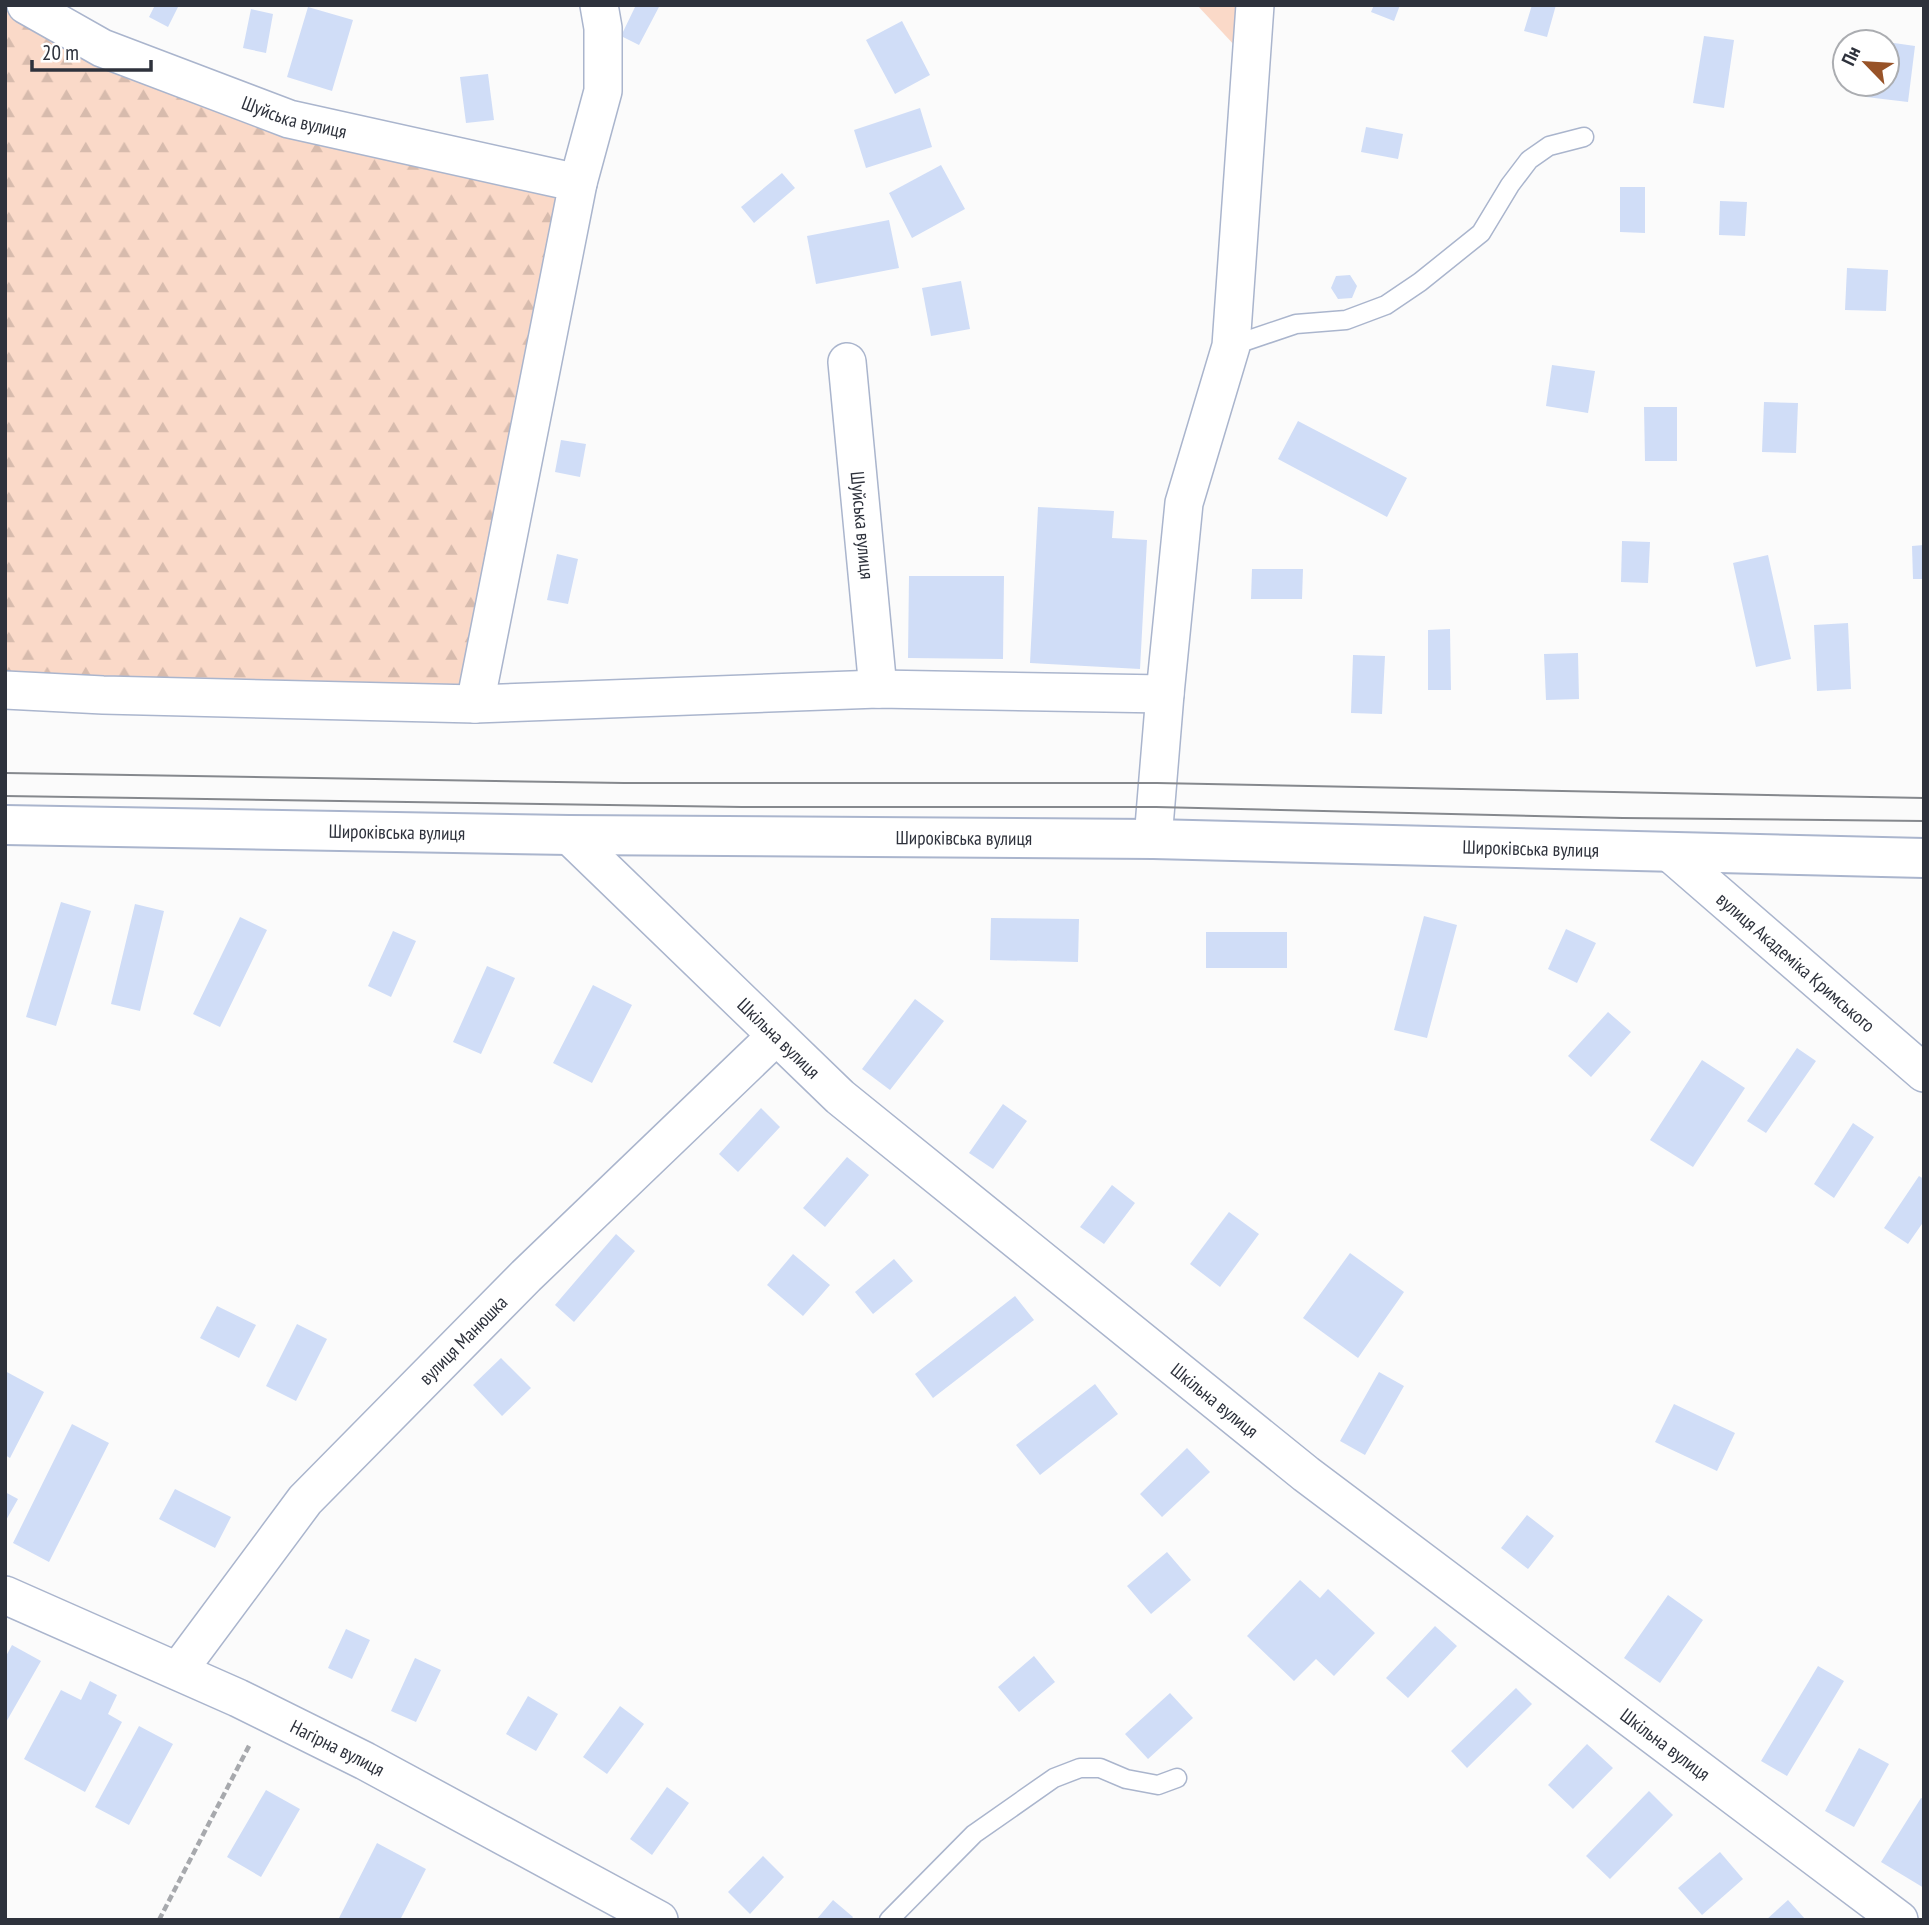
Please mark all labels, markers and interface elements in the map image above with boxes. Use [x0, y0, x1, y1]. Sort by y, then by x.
scale bar [32, 28, 150, 72]
north arrow [1831, 28, 1901, 98]
text: 20 m [42, 39, 79, 66]
text: Пн [1836, 42, 1865, 69]
street label: Шуйська вулиця [239, 90, 349, 143]
street label: Шуйська вулиця [845, 470, 880, 580]
street label: Широківська вулиця [328, 819, 465, 845]
street label: Широківська вулиця [896, 825, 1032, 850]
street label: Широківська вулиця [1462, 835, 1599, 862]
street label: вулиця Академіка Кримського [1712, 887, 1880, 1037]
street label: Шкільна вулиця [732, 992, 825, 1083]
street label: вулиця Манюшка [414, 1290, 512, 1389]
street label: Шкільна вулиця [1166, 1358, 1264, 1443]
street label: Шкільна вулиця [1616, 1703, 1715, 1786]
street label: Нагірна вулиця [287, 1714, 389, 1781]

